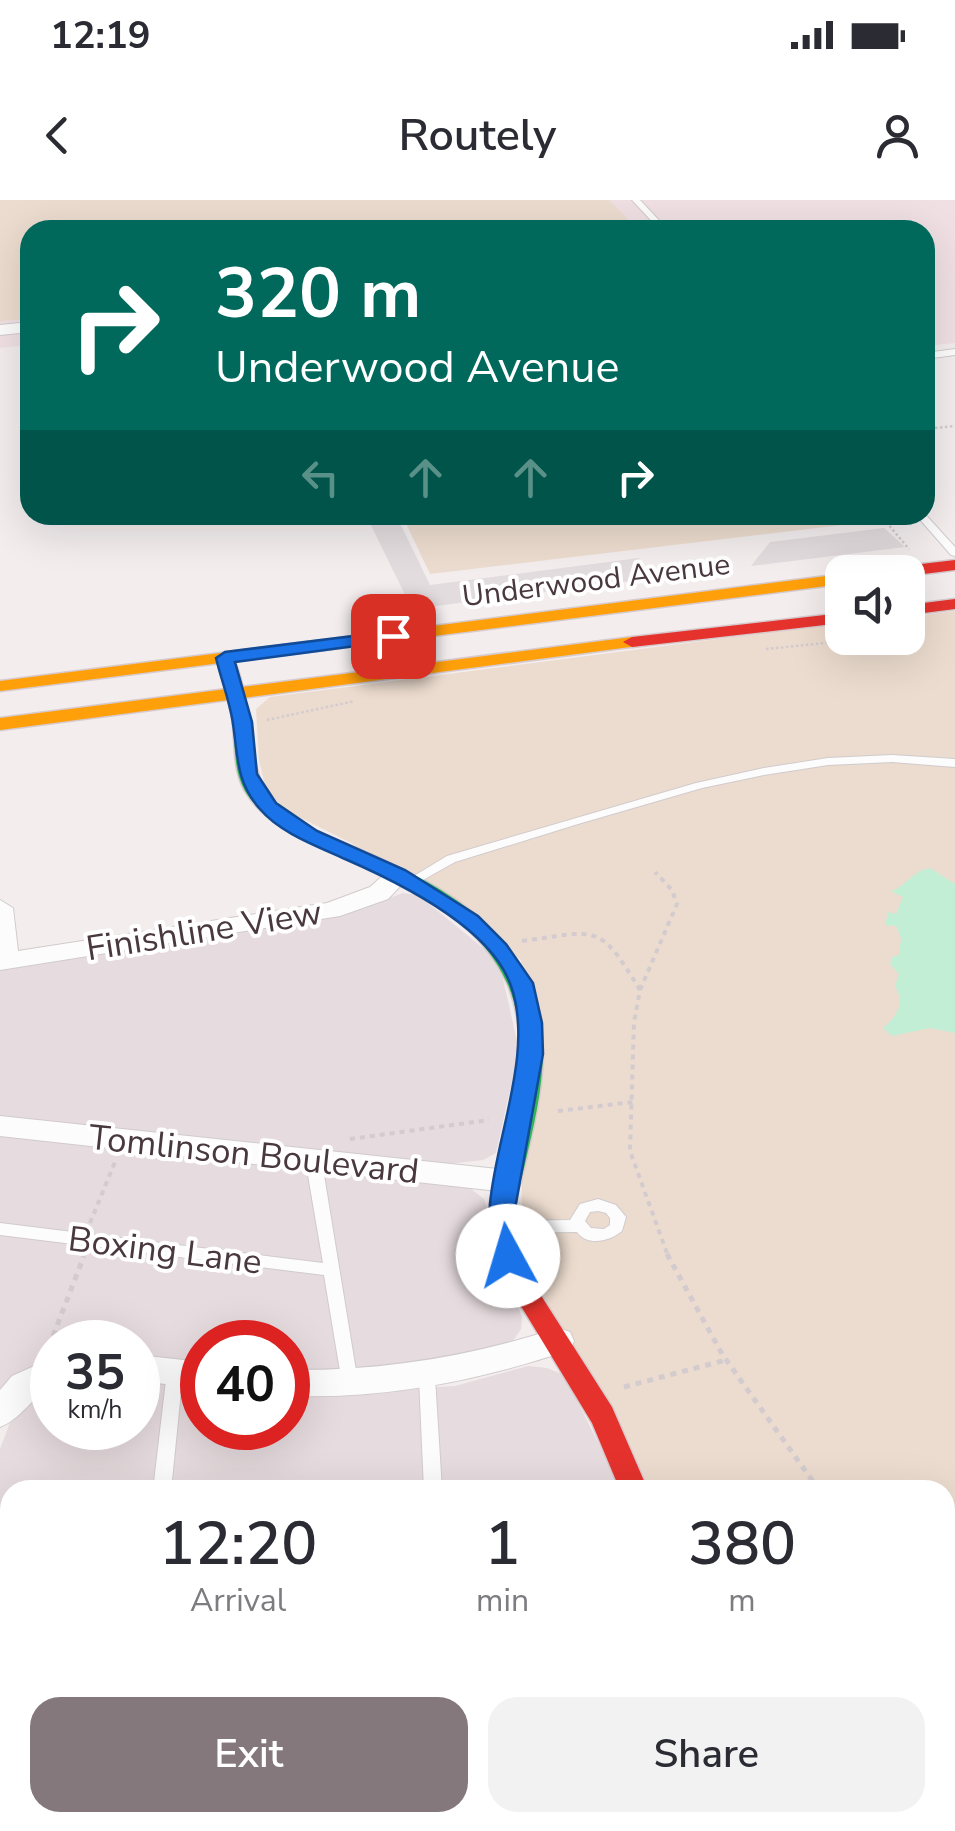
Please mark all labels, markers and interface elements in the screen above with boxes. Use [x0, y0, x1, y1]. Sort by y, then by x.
text: 12:19 [50, 10, 151, 61]
text: Routely [399, 105, 556, 166]
icon: back [30, 108, 85, 163]
icon: person [870, 108, 925, 163]
text: 320 m [215, 246, 421, 342]
icon: right [50, 260, 180, 390]
text: Underwood Avenue [215, 337, 619, 398]
icon: left [293, 450, 348, 505]
icon: ahead [398, 450, 453, 505]
icon: ahead [503, 450, 558, 505]
icon: right [608, 450, 663, 505]
street label: Underwood Avenue [460, 544, 732, 617]
map controls [825, 555, 925, 655]
button: sound [825, 555, 925, 655]
pin [351, 594, 436, 679]
icon: arrive [366, 609, 421, 664]
street label: Finishline View [83, 889, 325, 972]
street label: Tomlinson Boulevard [87, 1114, 421, 1195]
position arrow [456, 1204, 560, 1308]
street label: Boxing Lane [65, 1215, 264, 1286]
speed limit sign: 40 [180, 1320, 310, 1450]
text: 35 [65, 1338, 125, 1407]
text: km/h [67, 1393, 123, 1427]
text: 12:20 [159, 1503, 317, 1585]
text: 1 [485, 1503, 521, 1585]
text: 380 [688, 1503, 796, 1585]
text: Arrival [190, 1579, 286, 1622]
text: min [476, 1579, 529, 1622]
text: m [728, 1579, 756, 1622]
button: Exit [30, 1697, 468, 1812]
button: Share [488, 1697, 925, 1812]

